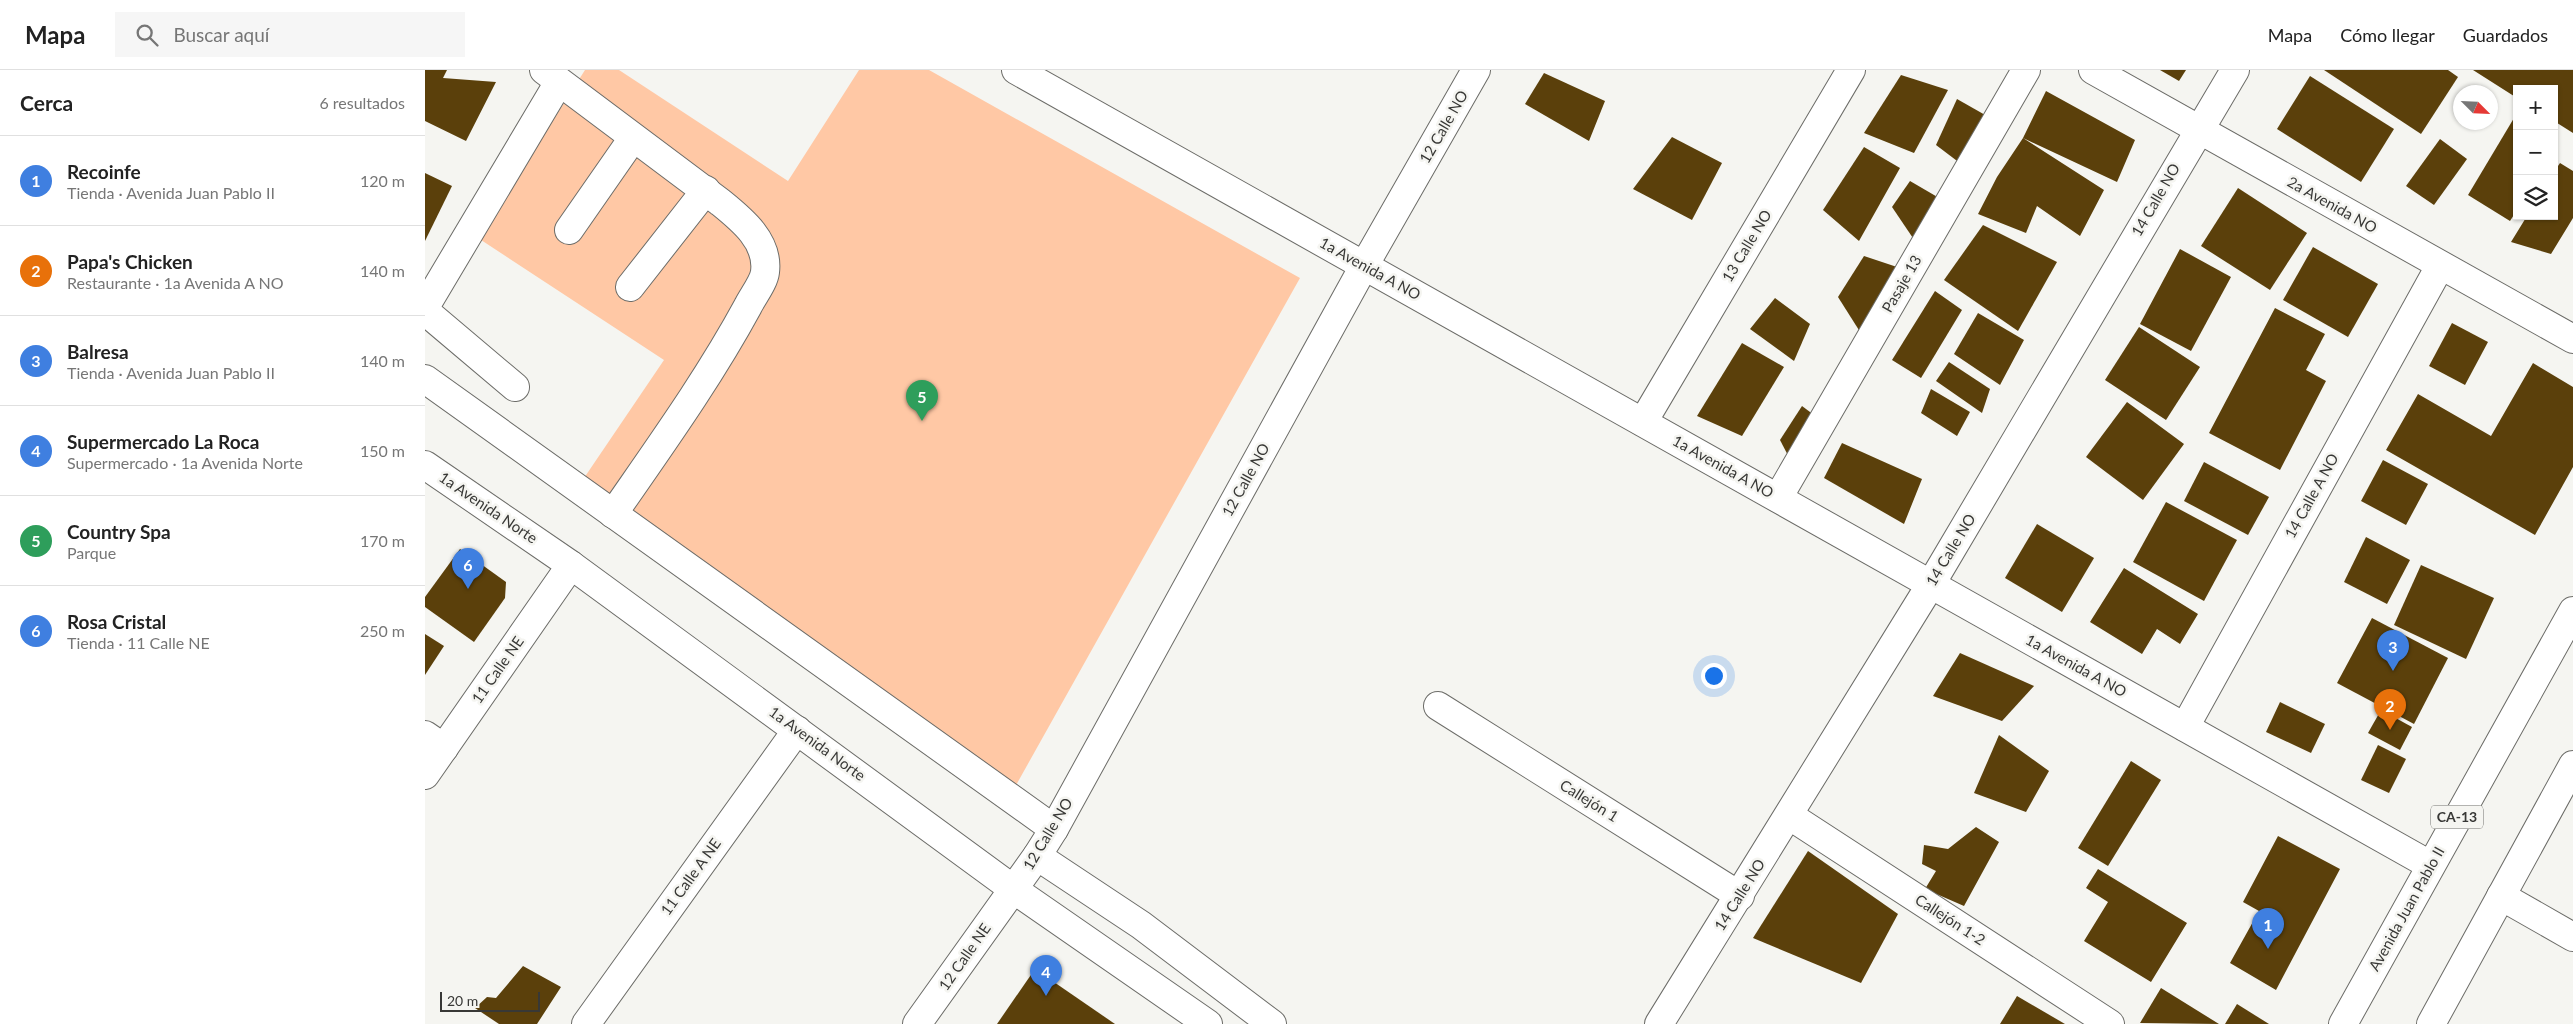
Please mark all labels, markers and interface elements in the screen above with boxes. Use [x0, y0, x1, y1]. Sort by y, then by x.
search box [115, 12, 465, 57]
text: Mapa [25, 20, 85, 49]
icon: search [133, 21, 161, 49]
text: Buscar aquí [173, 23, 269, 46]
text: Mapa [2268, 24, 2312, 46]
text: Cómo llegar [2340, 24, 2435, 46]
text: Guardados [2463, 24, 2548, 46]
north arrow [2453, 85, 2498, 130]
map controls [2513, 85, 2558, 220]
button: + [2513, 85, 2558, 130]
street label: 12 Calle NO [1415, 87, 1471, 166]
text: Cerca [20, 90, 73, 115]
text: 6 resultados [319, 93, 405, 112]
button: − [2513, 130, 2558, 175]
text: Recoinfe [67, 160, 141, 183]
street label: 14 Calle NO [2127, 160, 2183, 239]
text: 1 [31, 171, 41, 190]
text: 120 m [360, 171, 405, 190]
street label: 2a Avenida NO [2285, 172, 2380, 236]
button: layers [2513, 175, 2558, 220]
text: Tienda · Avenida Juan Pablo II [67, 183, 275, 202]
street label: 13 Calle NO [1718, 206, 1775, 285]
street label: 1a Avenida A NO [1317, 233, 1424, 303]
text: Papa's Chicken [67, 250, 193, 273]
street label: Pasaje 13 [1878, 252, 1925, 315]
text: 2 [31, 261, 41, 280]
text: 140 m [360, 261, 405, 280]
text: Restaurante · 1a Avenida A NO [67, 273, 284, 292]
text: Balresa [67, 340, 129, 363]
text: 3 [31, 351, 41, 370]
text: 140 m [360, 351, 405, 370]
text: Tienda · Avenida Juan Pablo II [67, 363, 275, 382]
pin: 5 [906, 380, 938, 421]
text: Supermercado La Roca [67, 430, 259, 453]
street label: 1a Avenida A NO [1670, 431, 1777, 501]
street label: 12 Calle NO [1218, 440, 1273, 519]
text: 4 [31, 441, 41, 460]
text: 150 m [360, 441, 405, 460]
street label: 14 Calle A NO [2280, 450, 2342, 541]
text: Supermercado · 1a Avenida Norte [67, 453, 303, 472]
street label: 1a Avenida Norte [436, 468, 541, 547]
street label: 14 Calle NO [1922, 510, 1979, 589]
text: Country Spa [67, 520, 171, 543]
text: 5 [31, 531, 41, 550]
text: 170 m [360, 531, 405, 550]
text: Parque [67, 543, 116, 562]
pin: 6 [452, 548, 484, 589]
text: Rosa Cristal [67, 610, 166, 633]
text: 6 [31, 621, 41, 640]
text: 250 m [360, 621, 405, 640]
street label: 1a Avenida A NO [2023, 630, 2130, 700]
pin: 3 [2377, 630, 2409, 671]
street label: 11 Calle NE [468, 632, 527, 706]
text: Tienda · 11 Calle NE [67, 633, 210, 652]
your location [1701, 663, 1727, 689]
pin: 2 [2374, 689, 2406, 730]
street label: 1a Avenida Norte [766, 702, 869, 784]
street label: Callejón 1 [1557, 775, 1622, 825]
street label: 12 Calle NO [1019, 794, 1076, 873]
road number: CA-13 [2431, 806, 2483, 829]
street label: 11 Calle A NE [656, 834, 724, 918]
street label: Avenida Juan Pablo II [2364, 843, 2448, 974]
street label: 14 Calle NO [1710, 855, 1768, 934]
street label: Callejón 1-2 [1912, 890, 1989, 948]
pin: 1 [2252, 908, 2284, 949]
street label: 12 Calle NE [935, 919, 994, 993]
pin: 4 [1030, 955, 1062, 996]
scale bar [440, 989, 540, 1012]
text: 20 m [447, 992, 478, 1009]

